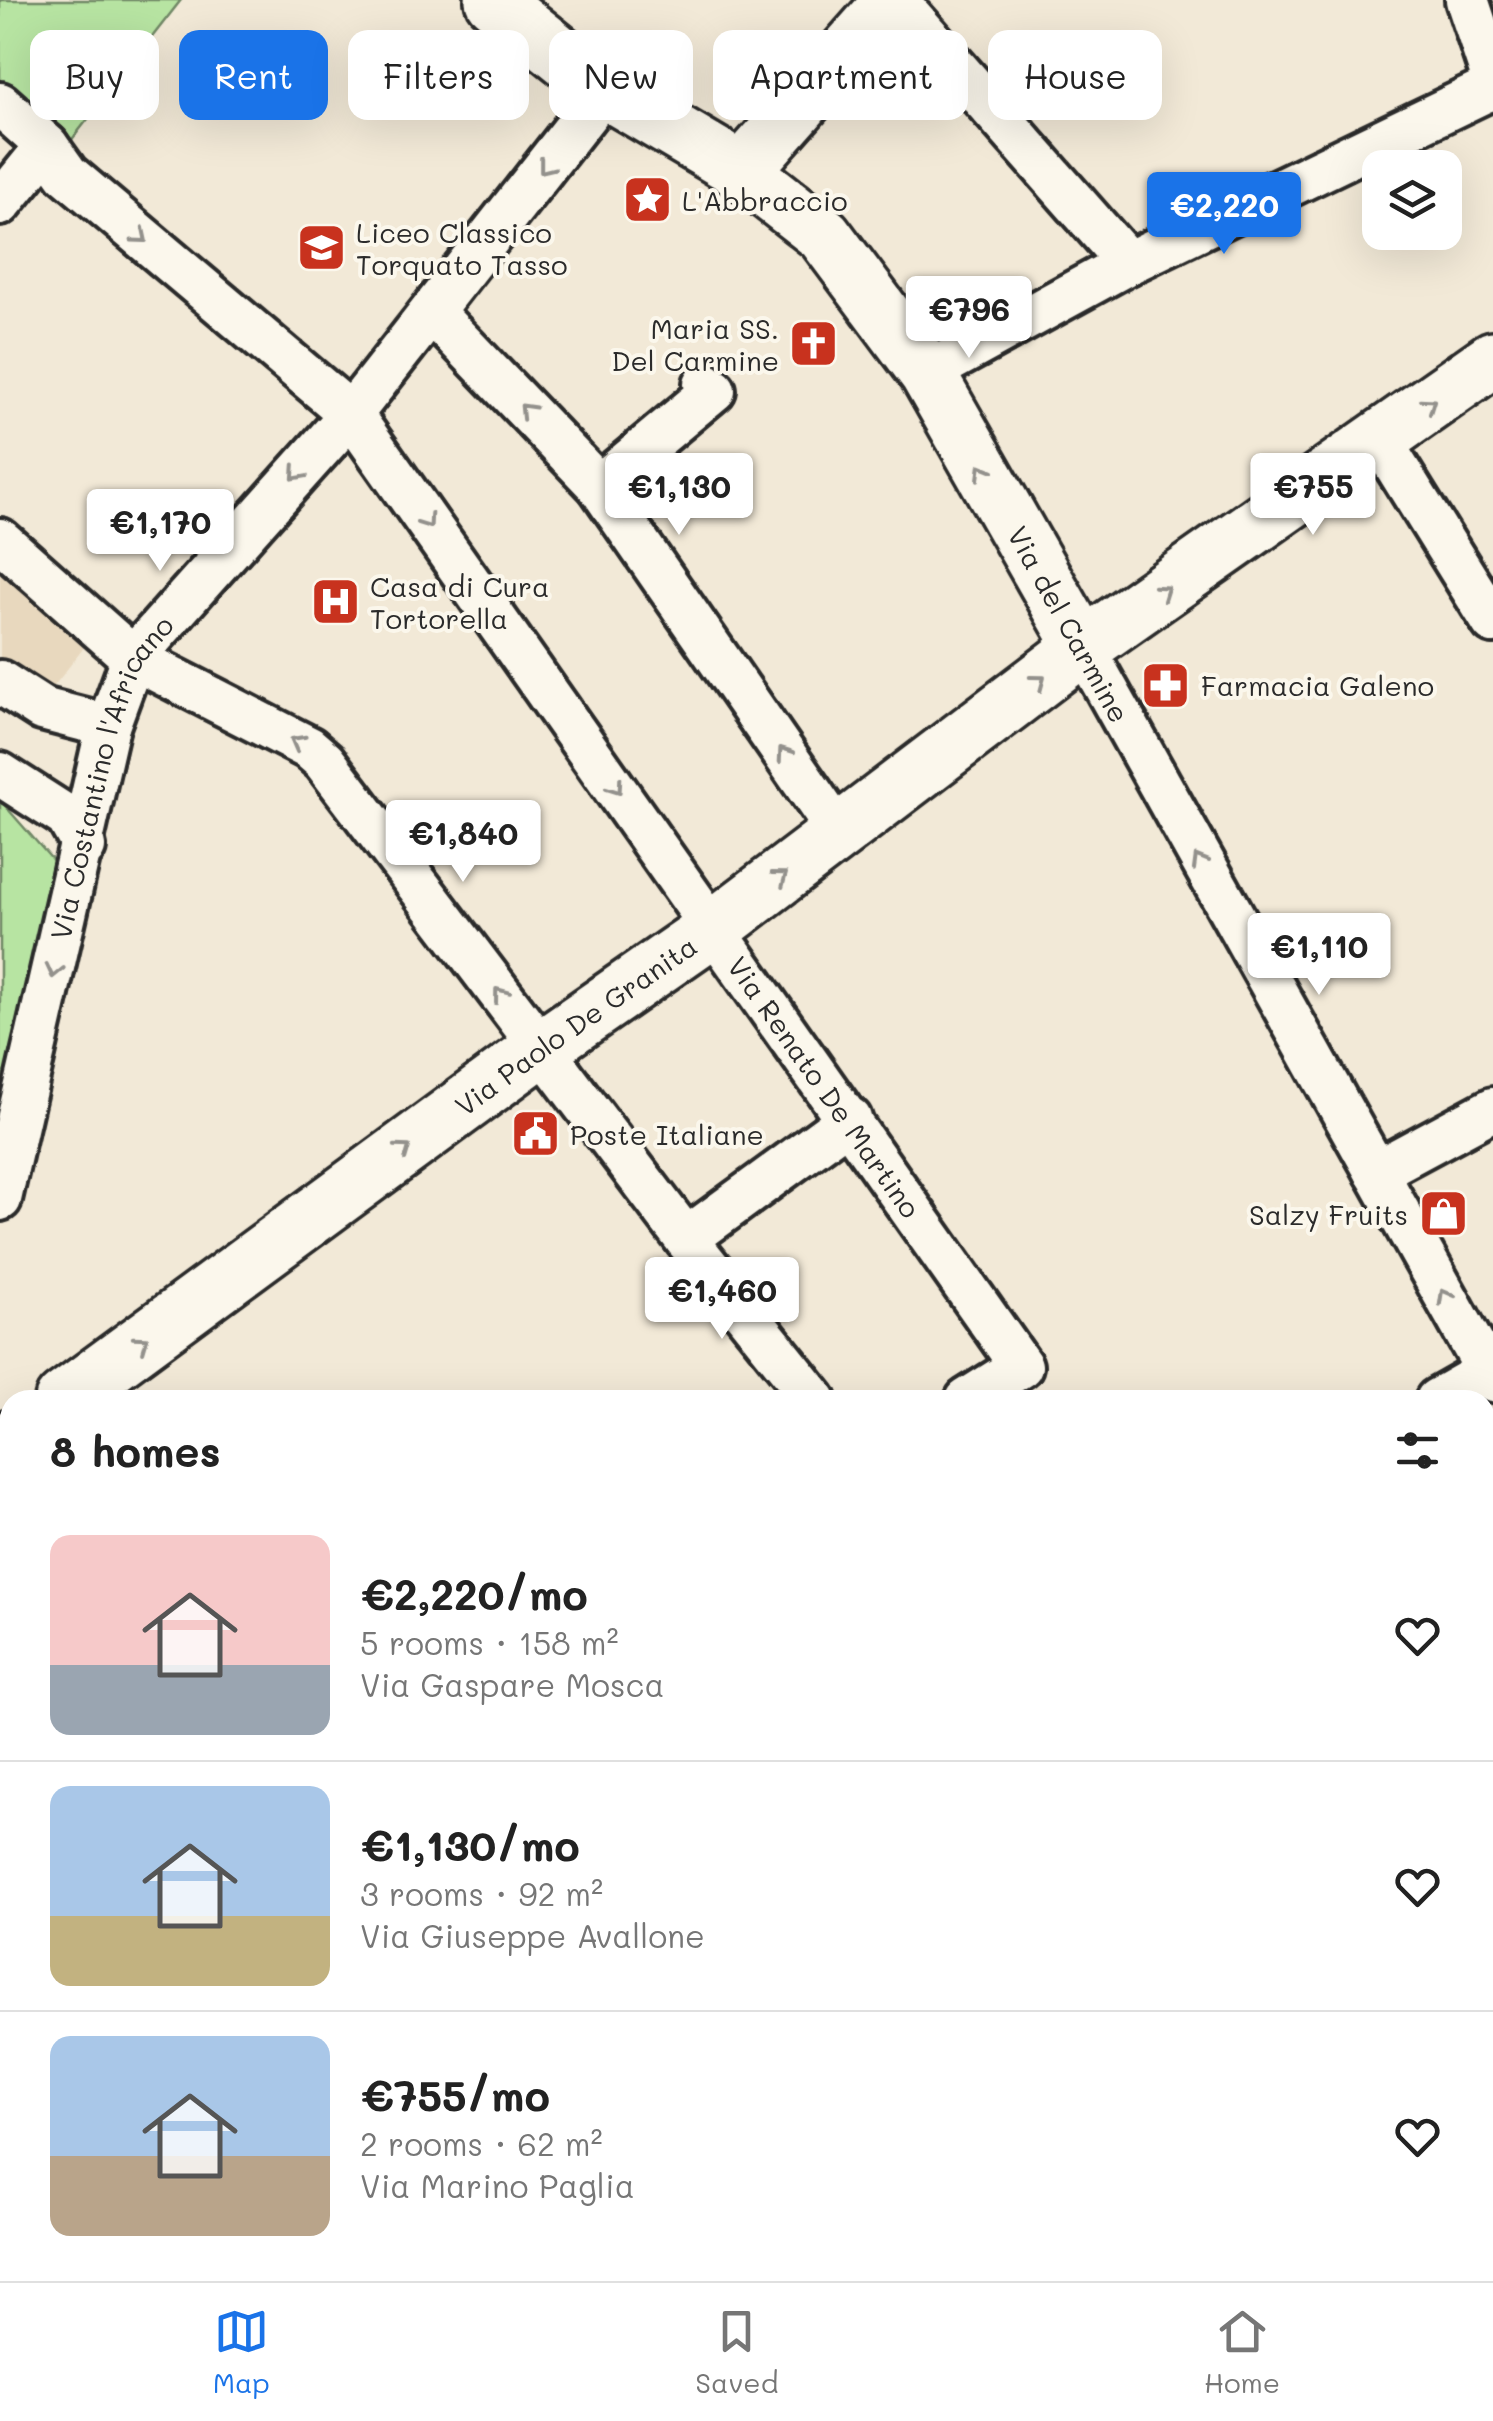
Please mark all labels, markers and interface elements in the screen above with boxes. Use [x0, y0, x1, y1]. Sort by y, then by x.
chip: Buy [30, 30, 159, 120]
chip: Rent [179, 30, 328, 120]
chip: Filters [348, 30, 529, 120]
chip: New [549, 30, 693, 120]
chip: Apartment [713, 30, 968, 120]
chip: House [988, 30, 1162, 120]
map controls [1362, 150, 1462, 250]
button: layers [1362, 150, 1462, 250]
one-way arrow [539, 156, 557, 174]
pin: €2,220 [1143, 172, 1305, 257]
place icon: L'Abbraccio [621, 174, 673, 226]
place label: L'Abbraccio [682, 182, 848, 218]
text: €2,220 [1169, 183, 1279, 225]
place label: Liceo Classico Torquato Tasso [356, 214, 568, 282]
school or university icon: Liceo Classico Torquato Tasso [295, 222, 347, 274]
one-way arrow [130, 226, 148, 244]
pin: €796 [910, 276, 1028, 361]
text: €796 [928, 287, 1010, 329]
place label: Maria SS. Del Carmine [611, 310, 779, 378]
church icon: Maria SS. Del Carmine [788, 318, 840, 370]
one-way arrow [1418, 398, 1437, 416]
one-way arrow [520, 404, 538, 422]
pin: €1,130 [598, 453, 760, 538]
pin: €755 [1254, 453, 1372, 538]
one-way arrow [291, 462, 309, 481]
text: €1,130 [627, 464, 731, 506]
one-way arrow [976, 464, 995, 482]
text: €755 [1272, 464, 1354, 506]
pin: €1,170 [79, 489, 241, 574]
text: €1,170 [109, 500, 211, 542]
one-way arrow [415, 511, 433, 529]
street label: Via del Carmine [1000, 519, 1138, 729]
place label: Casa di Cura Tortorella [370, 568, 550, 636]
hospital icon: Casa di Cura Tortorella [309, 576, 361, 628]
one-way arrow [1152, 585, 1170, 603]
street label: Via Costantino l'Africano [42, 607, 181, 943]
pharmacy icon: Farmacia Galeno [1140, 659, 1192, 711]
place label: Farmacia Galeno [1201, 667, 1434, 703]
one-way arrow [1028, 675, 1046, 692]
one-way arrow [289, 735, 307, 755]
one-way arrow [778, 746, 796, 764]
one-way arrow [604, 776, 622, 794]
pin: €1,840 [382, 800, 544, 885]
text: €1,840 [408, 811, 518, 853]
one-way arrow [1192, 853, 1212, 871]
one-way arrow [770, 872, 788, 889]
pin: €1,110 [1238, 913, 1400, 998]
text: €1,110 [1270, 924, 1368, 966]
street label: Via Paolo De Granita [447, 927, 704, 1123]
street label: Via Renato De Martino [720, 949, 929, 1225]
one-way arrow [45, 962, 66, 979]
one-way arrow [494, 987, 512, 1005]
public building icon: Poste Italiane [509, 1108, 561, 1160]
place label: Poste Italiane [570, 1116, 764, 1152]
one-way arrow [392, 1143, 411, 1162]
shop icon: Salzy Fruits [1417, 1188, 1469, 1240]
place label: Salzy Fruits [1249, 1196, 1408, 1232]
pin: €1,460 [641, 1257, 803, 1342]
text: €1,460 [667, 1268, 777, 1310]
one-way arrow [1438, 1288, 1458, 1306]
one-way arrow [131, 1337, 149, 1354]
text: 8 homes [50, 1423, 221, 1478]
icon: filters [1390, 1423, 1445, 1478]
text: €2,220/mo [360, 1566, 588, 1621]
icon: home [130, 1575, 250, 1695]
icon: heart [1390, 1608, 1445, 1663]
text: 5 rooms · 158 m² [360, 1621, 619, 1663]
text: Via Gaspare Mosca [360, 1663, 664, 1705]
text: €1,130/mo [360, 1817, 580, 1872]
icon: home [130, 1826, 250, 1946]
icon: heart [1390, 1859, 1445, 1914]
text: 3 rooms · 92 m² [360, 1872, 603, 1914]
text: Via Giuseppe Avallone [360, 1914, 705, 1956]
text: €755/mo [360, 2067, 550, 2122]
icon: home [130, 2076, 250, 2196]
icon: heart [1390, 2109, 1445, 2164]
text: 2 rooms · 62 m² [360, 2122, 603, 2164]
text: Via Marino Paglia [360, 2164, 635, 2206]
tab: Map [213, 2304, 270, 2400]
tab: Saved [695, 2304, 778, 2400]
tab: Home [1204, 2304, 1280, 2400]

